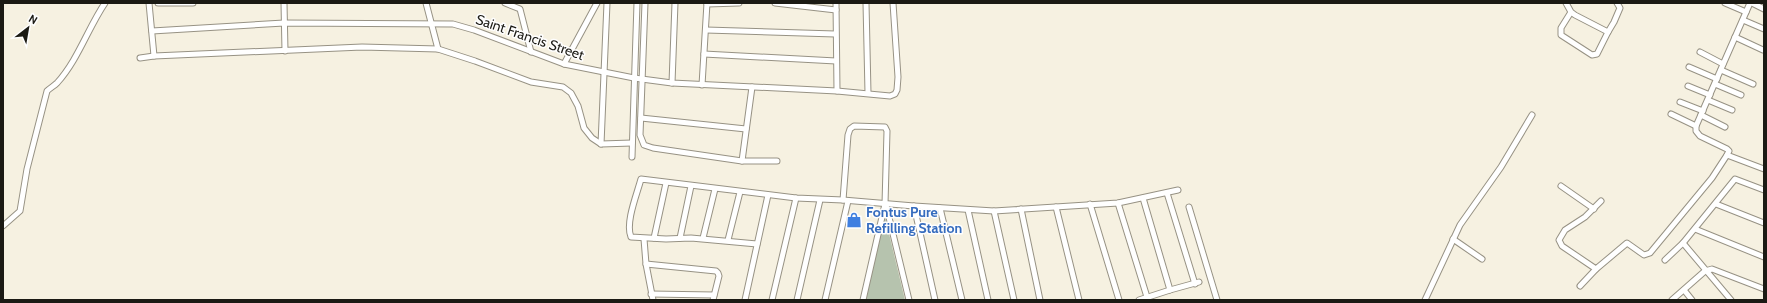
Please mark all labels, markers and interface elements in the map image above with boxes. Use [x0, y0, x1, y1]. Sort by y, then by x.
north arrow [8, 8, 48, 48]
street label: Saint Francis Street [474, 10, 587, 64]
text: N [26, 11, 40, 27]
place label: Fontus Pure Refilling Station [866, 203, 962, 237]
shop icon: Fontus Pure Refilling Station [845, 211, 863, 229]

